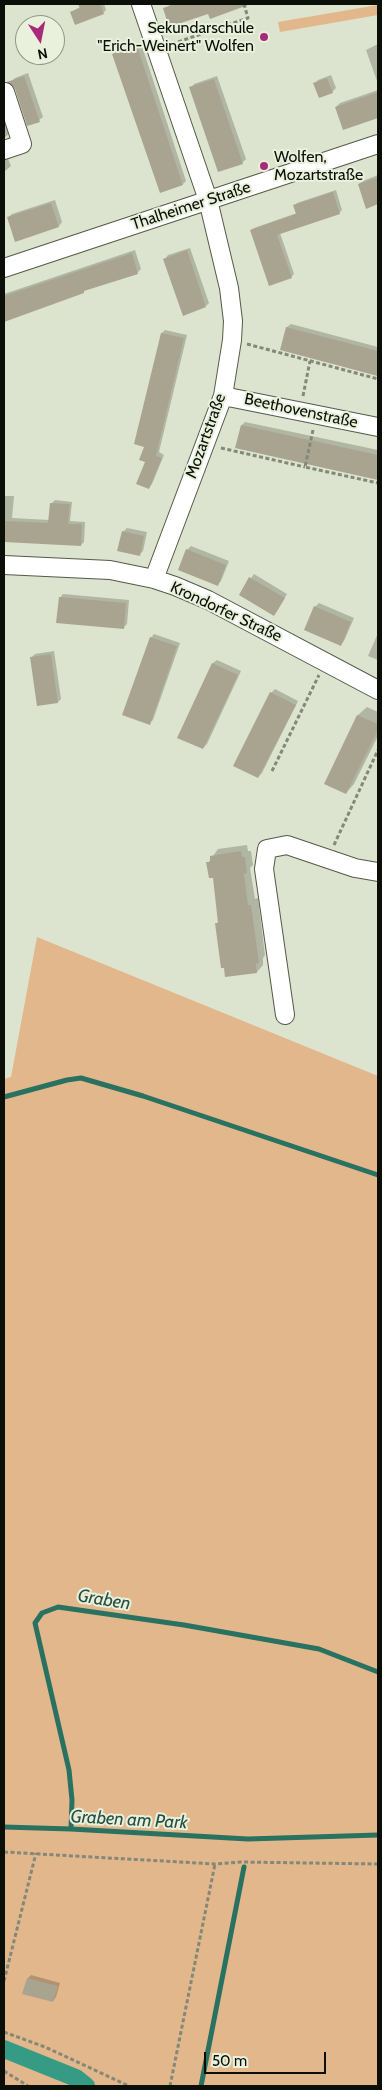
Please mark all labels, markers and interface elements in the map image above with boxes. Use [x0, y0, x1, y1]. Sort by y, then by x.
north arrow [15, 15, 65, 65]
place label: Sekundarschule "Erich-Weinert" Wolfen [97, 18, 254, 56]
marker: Sekundarschule "Erich-Weinert" Wolfen [258, 31, 270, 43]
text: N [36, 44, 49, 64]
place label: Wolfen, Mozartstraße [274, 147, 363, 185]
marker: Wolfen, Mozartstraße [258, 160, 270, 172]
street label: Thalheimer Straße [129, 178, 253, 234]
street label: Beethovenstraße [243, 390, 359, 432]
street label: Mozartstraße [182, 391, 230, 481]
street label: Krondorfer Straße [167, 578, 285, 646]
water label: Graben [76, 1585, 132, 1615]
water label: Graben am Park [70, 1806, 188, 1834]
scale bar [207, 2042, 330, 2074]
text: 50 m [212, 2052, 247, 2070]

